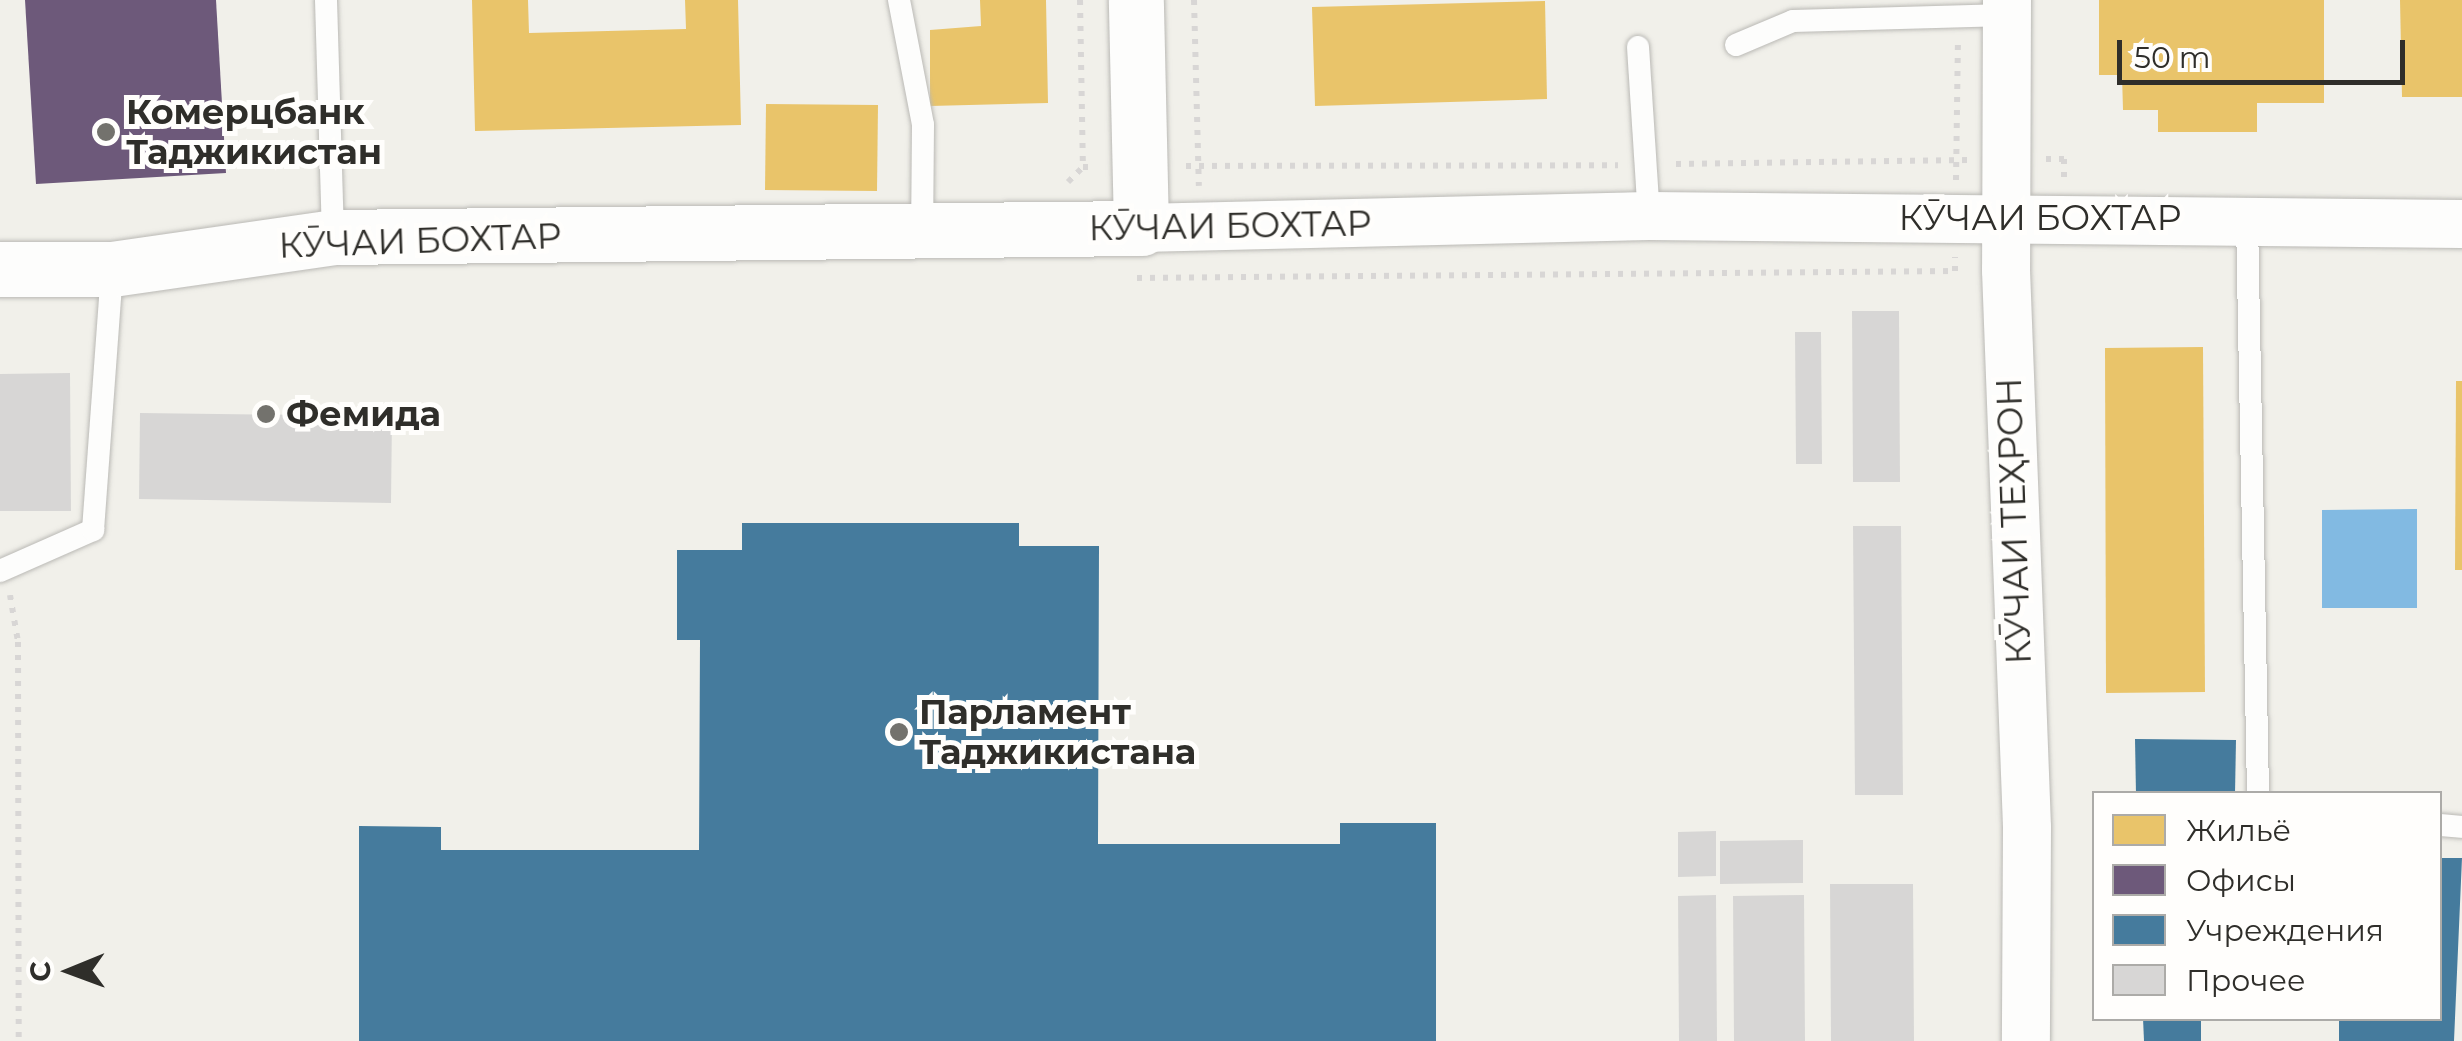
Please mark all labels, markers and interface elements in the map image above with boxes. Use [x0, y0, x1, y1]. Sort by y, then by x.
scale bar [2122, 20, 2410, 82]
text: 50 m [2134, 39, 2211, 76]
place label: Комерцбанк Таджикистан [126, 91, 382, 173]
marker: Комерцбанк Таджикистан [95, 121, 117, 143]
street label: КӮЧАИ БОХТАР [1899, 197, 2181, 239]
street label: КӮЧАИ БОХТАР [1088, 203, 1372, 249]
street label: КӮЧАИ БОХТАР [278, 215, 562, 267]
street label: КӮЧАИ ТЕҲРОН [1988, 377, 2040, 665]
place label: Фемида [286, 393, 441, 435]
marker: Фемида [255, 403, 277, 425]
place label: Парламент Таджикистана [919, 691, 1196, 773]
marker: Парламент Таджикистана [888, 721, 910, 743]
legend [2092, 791, 2442, 1021]
text: Жильё [2186, 812, 2291, 849]
text: Офисы [2186, 862, 2296, 899]
text: Учреждения [2186, 912, 2384, 949]
north arrow [20, 921, 120, 1021]
text: С [23, 961, 57, 982]
text: Прочее [2186, 962, 2305, 999]

